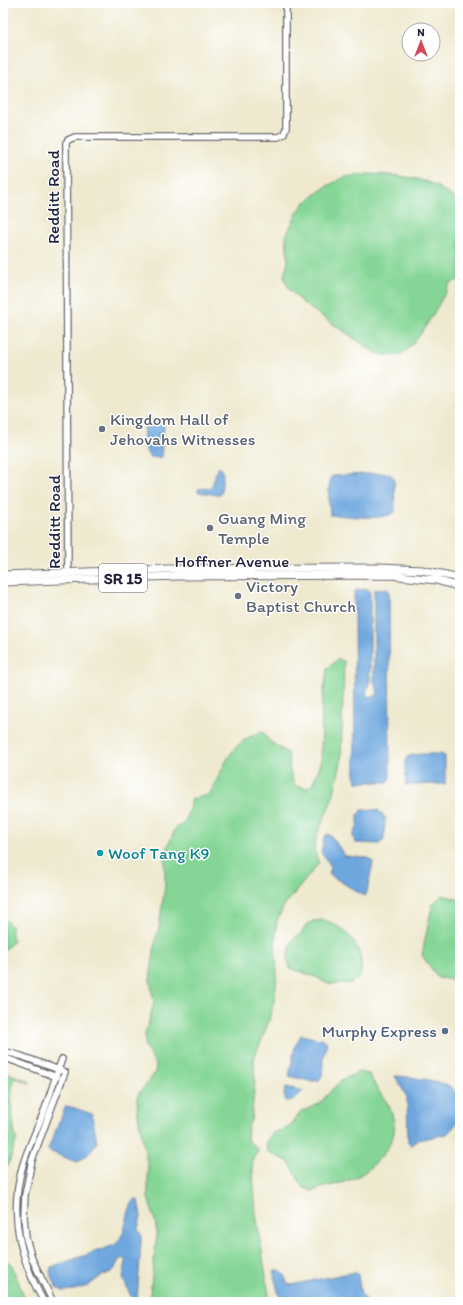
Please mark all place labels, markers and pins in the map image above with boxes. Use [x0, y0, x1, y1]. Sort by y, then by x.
place label: Kingdom Hall of Jehovahs Witnesses [110, 409, 255, 449]
marker: Kingdom Hall of Jehovahs Witnesses [97, 424, 107, 434]
place label: Guang Ming Temple [218, 508, 306, 548]
marker: Guang Ming Temple [205, 523, 215, 533]
place label: Victory Baptist Church [246, 576, 356, 616]
marker: Victory Baptist Church [233, 591, 243, 601]
place label: Woof Tang K9 [108, 843, 209, 863]
marker: Woof Tang K9 [95, 848, 105, 858]
place label: Murphy Express [322, 1021, 437, 1041]
marker: Murphy Express [440, 1026, 450, 1036]

